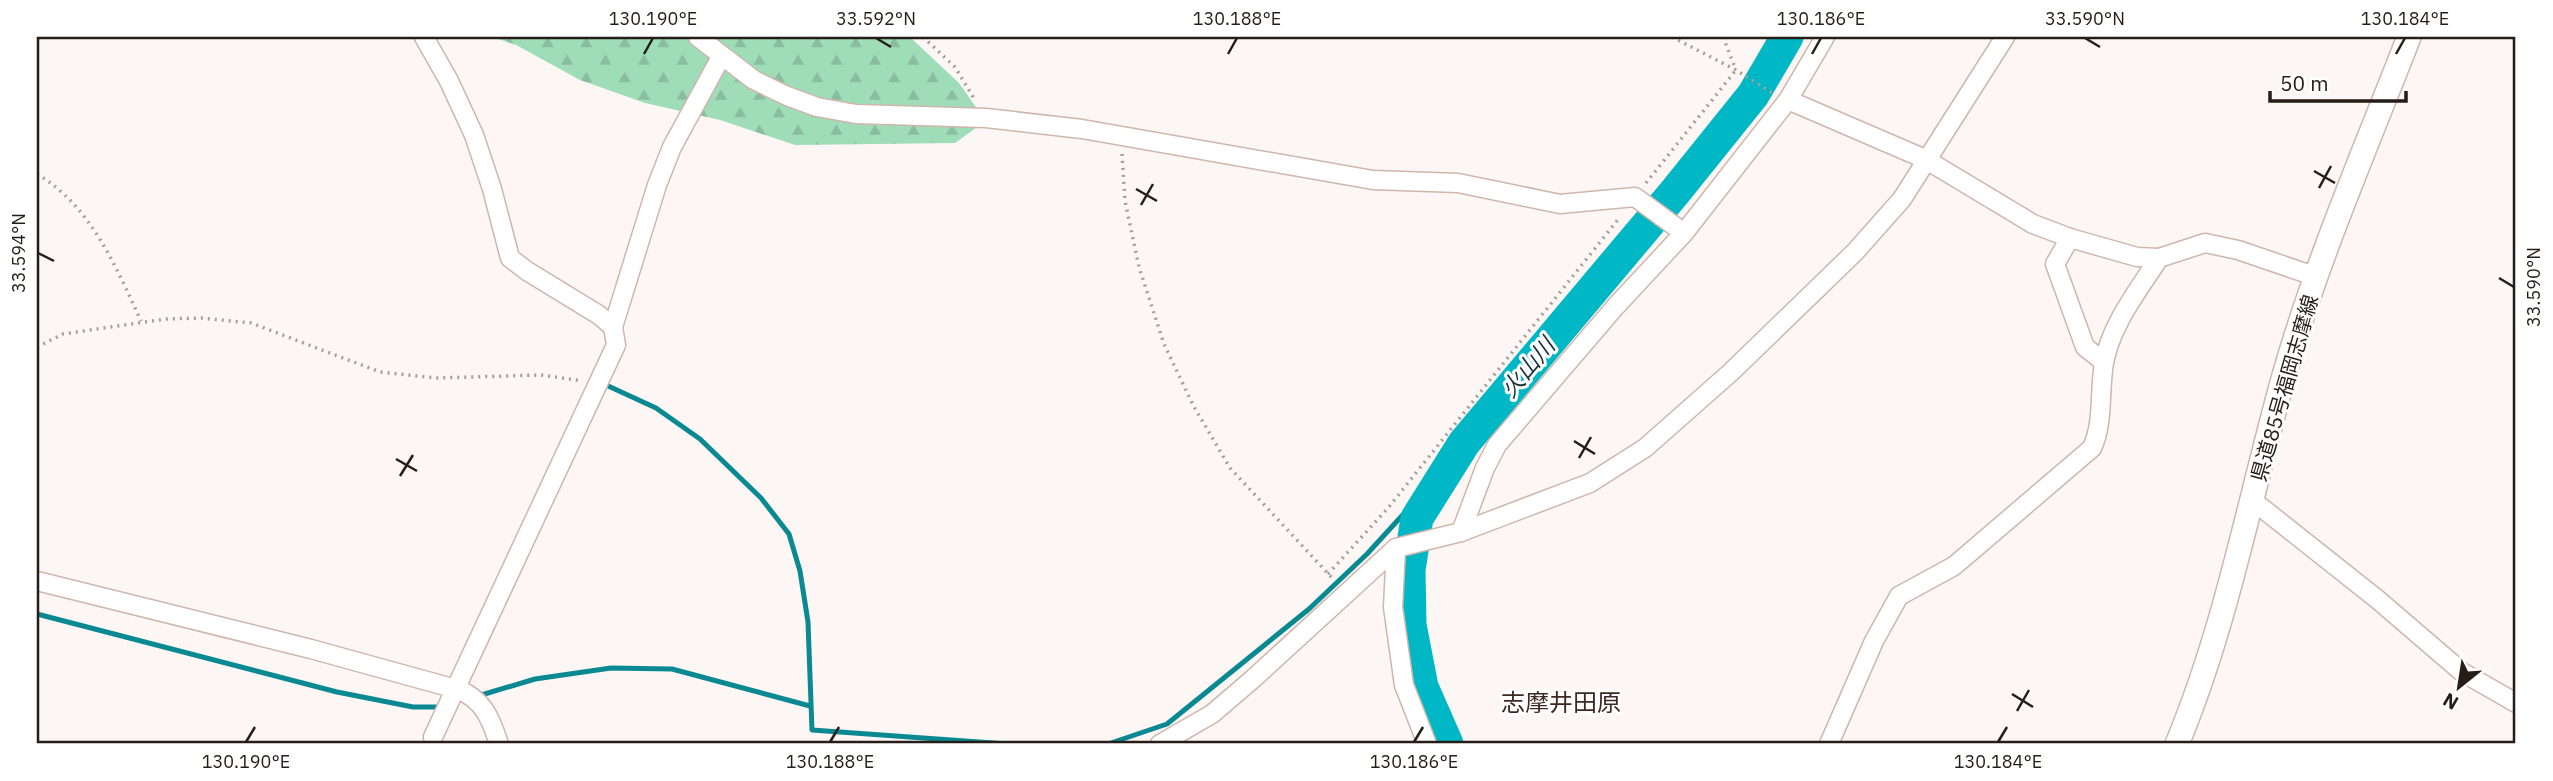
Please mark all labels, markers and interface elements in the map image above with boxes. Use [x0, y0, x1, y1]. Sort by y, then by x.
text: 130.190°E [609, 7, 697, 30]
text: 33.592°N [836, 7, 916, 30]
text: 130.188°E [1193, 7, 1281, 30]
text: 130.186°E [1777, 7, 1865, 30]
text: 33.590°N [2045, 7, 2125, 30]
text: 130.184°E [2361, 7, 2449, 30]
scale bar [2270, 60, 2406, 104]
text: 50 m [2280, 69, 2329, 97]
text: 33.594°N [7, 213, 30, 293]
text: 33.590°N [2522, 247, 2545, 327]
street label: 県道85号福岡志摩線 [2244, 291, 2324, 485]
water label: 火山川 [1493, 329, 1563, 403]
north arrow [2424, 652, 2494, 722]
district label: 志摩井田原 [1501, 686, 1621, 718]
text: N [2439, 688, 2462, 716]
text: 130.190°E [202, 750, 290, 773]
text: 130.188°E [786, 750, 874, 773]
text: 130.186°E [1370, 750, 1458, 773]
text: 130.184°E [1954, 750, 2042, 773]

